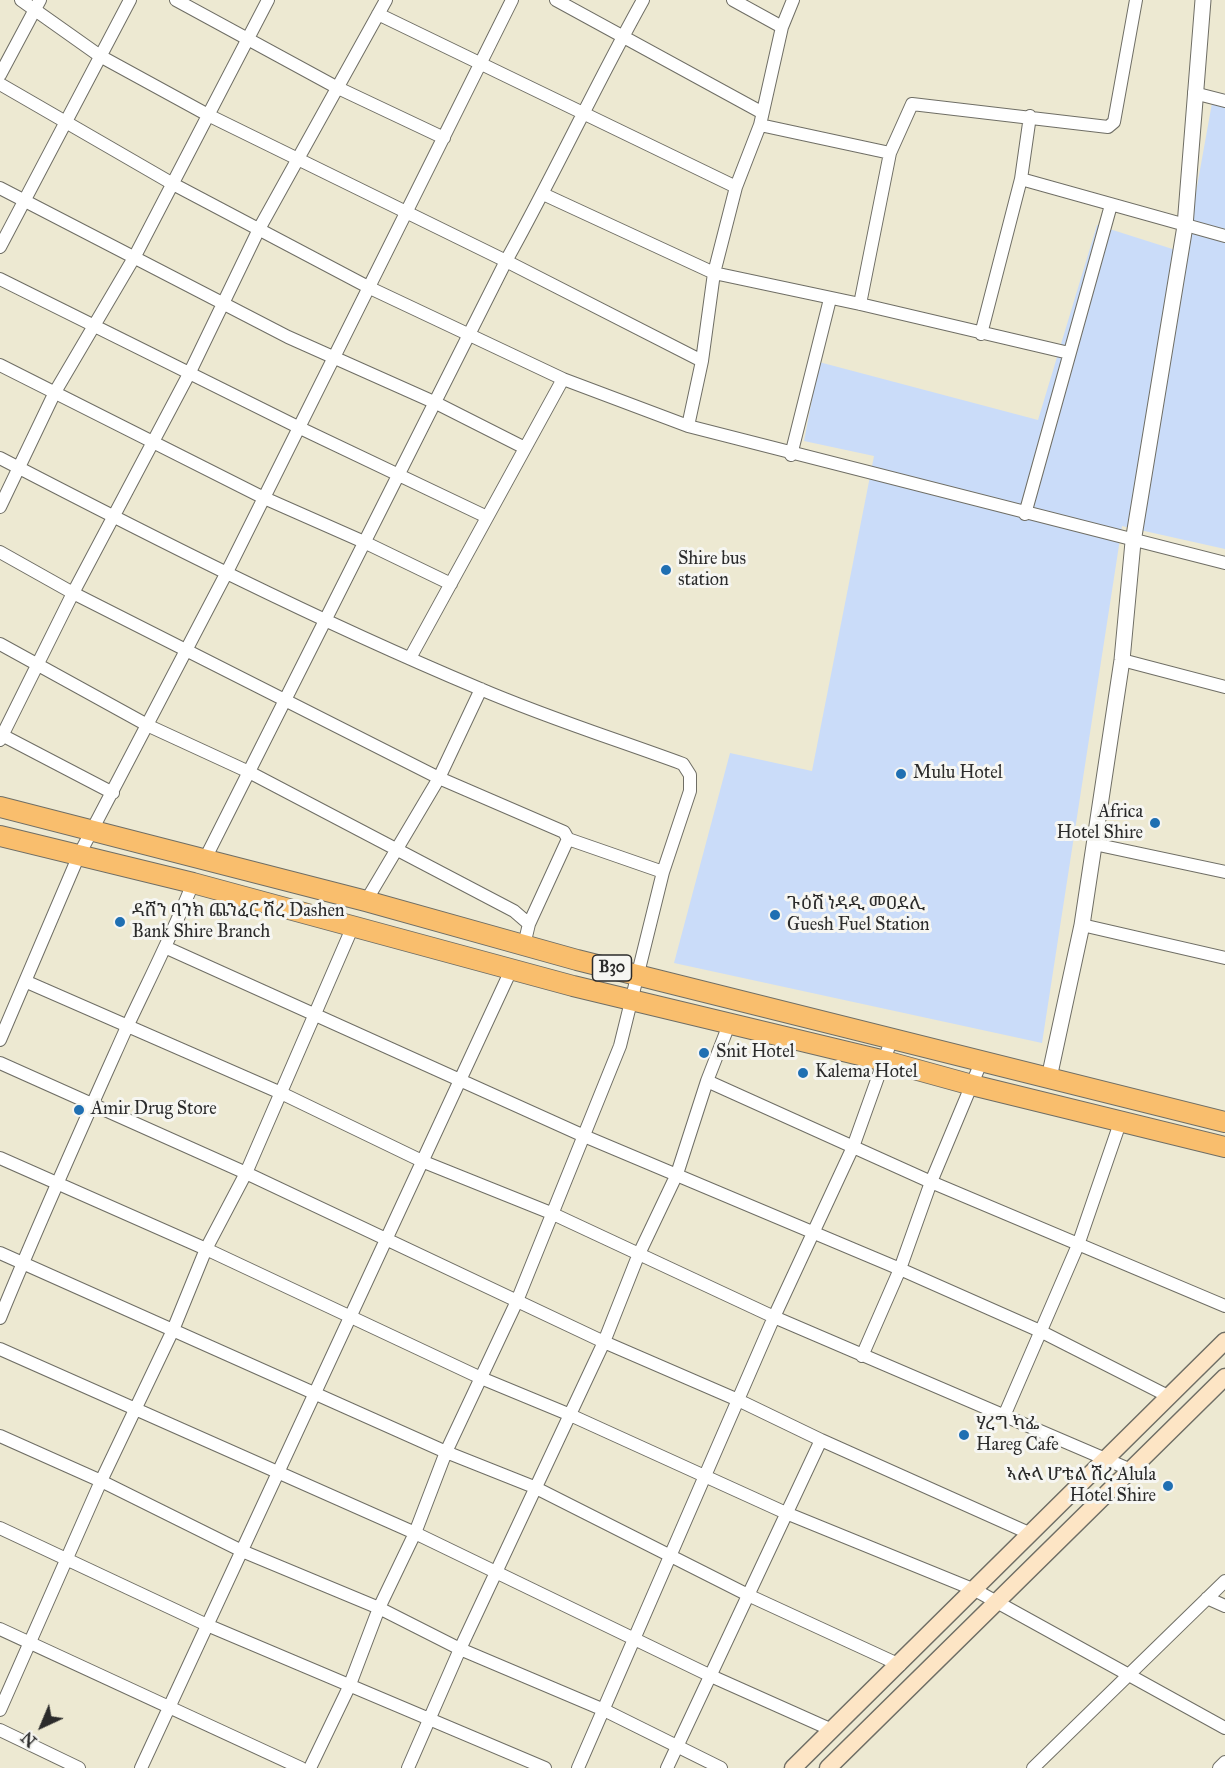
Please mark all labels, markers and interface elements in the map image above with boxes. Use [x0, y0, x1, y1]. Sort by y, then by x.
place label: Shire bus station [678, 549, 746, 592]
marker: Shire bus station [659, 563, 673, 577]
place label: Mulu Hotel [913, 763, 1002, 785]
marker: Mulu Hotel [894, 767, 908, 781]
place label: Africa Hotel Shire [1056, 802, 1143, 844]
marker: Africa Hotel Shire [1148, 816, 1162, 830]
place label: ጉዕሽ ነዳዲ መዐደሊ Guesh Fuel Station [787, 894, 930, 936]
place label: ዳሸን ባንክ ጨንፈር ሽረ Dashen Bank Shire Branch [132, 901, 345, 944]
marker: ጉዕሽ ነዳዲ መዐደሊ Guesh Fuel Station [768, 908, 782, 922]
marker: ዳሸን ባንክ ጨንፈር ሽረ Dashen Bank Shire Branch [113, 915, 127, 929]
road number: B30 [592, 955, 632, 981]
place label: Snit Hotel [716, 1042, 794, 1064]
marker: Snit Hotel [697, 1046, 711, 1060]
place label: Kalema Hotel [815, 1062, 918, 1084]
marker: Kalema Hotel [796, 1066, 810, 1080]
place label: Amir Drug Store [91, 1099, 217, 1121]
marker: Amir Drug Store [72, 1103, 86, 1117]
place label: ሃረግ ካፌ Hareg Cafe [976, 1414, 1059, 1456]
marker: ሃረግ ካፌ Hareg Cafe [957, 1428, 971, 1442]
place label: ኣሉላ ሆቴል ሽረ Alula Hotel Shire [1007, 1465, 1156, 1508]
marker: ኣሉላ ሆቴል ሽረ Alula Hotel Shire [1161, 1479, 1175, 1493]
north arrow [12, 1696, 72, 1756]
text: N [18, 1728, 41, 1751]

